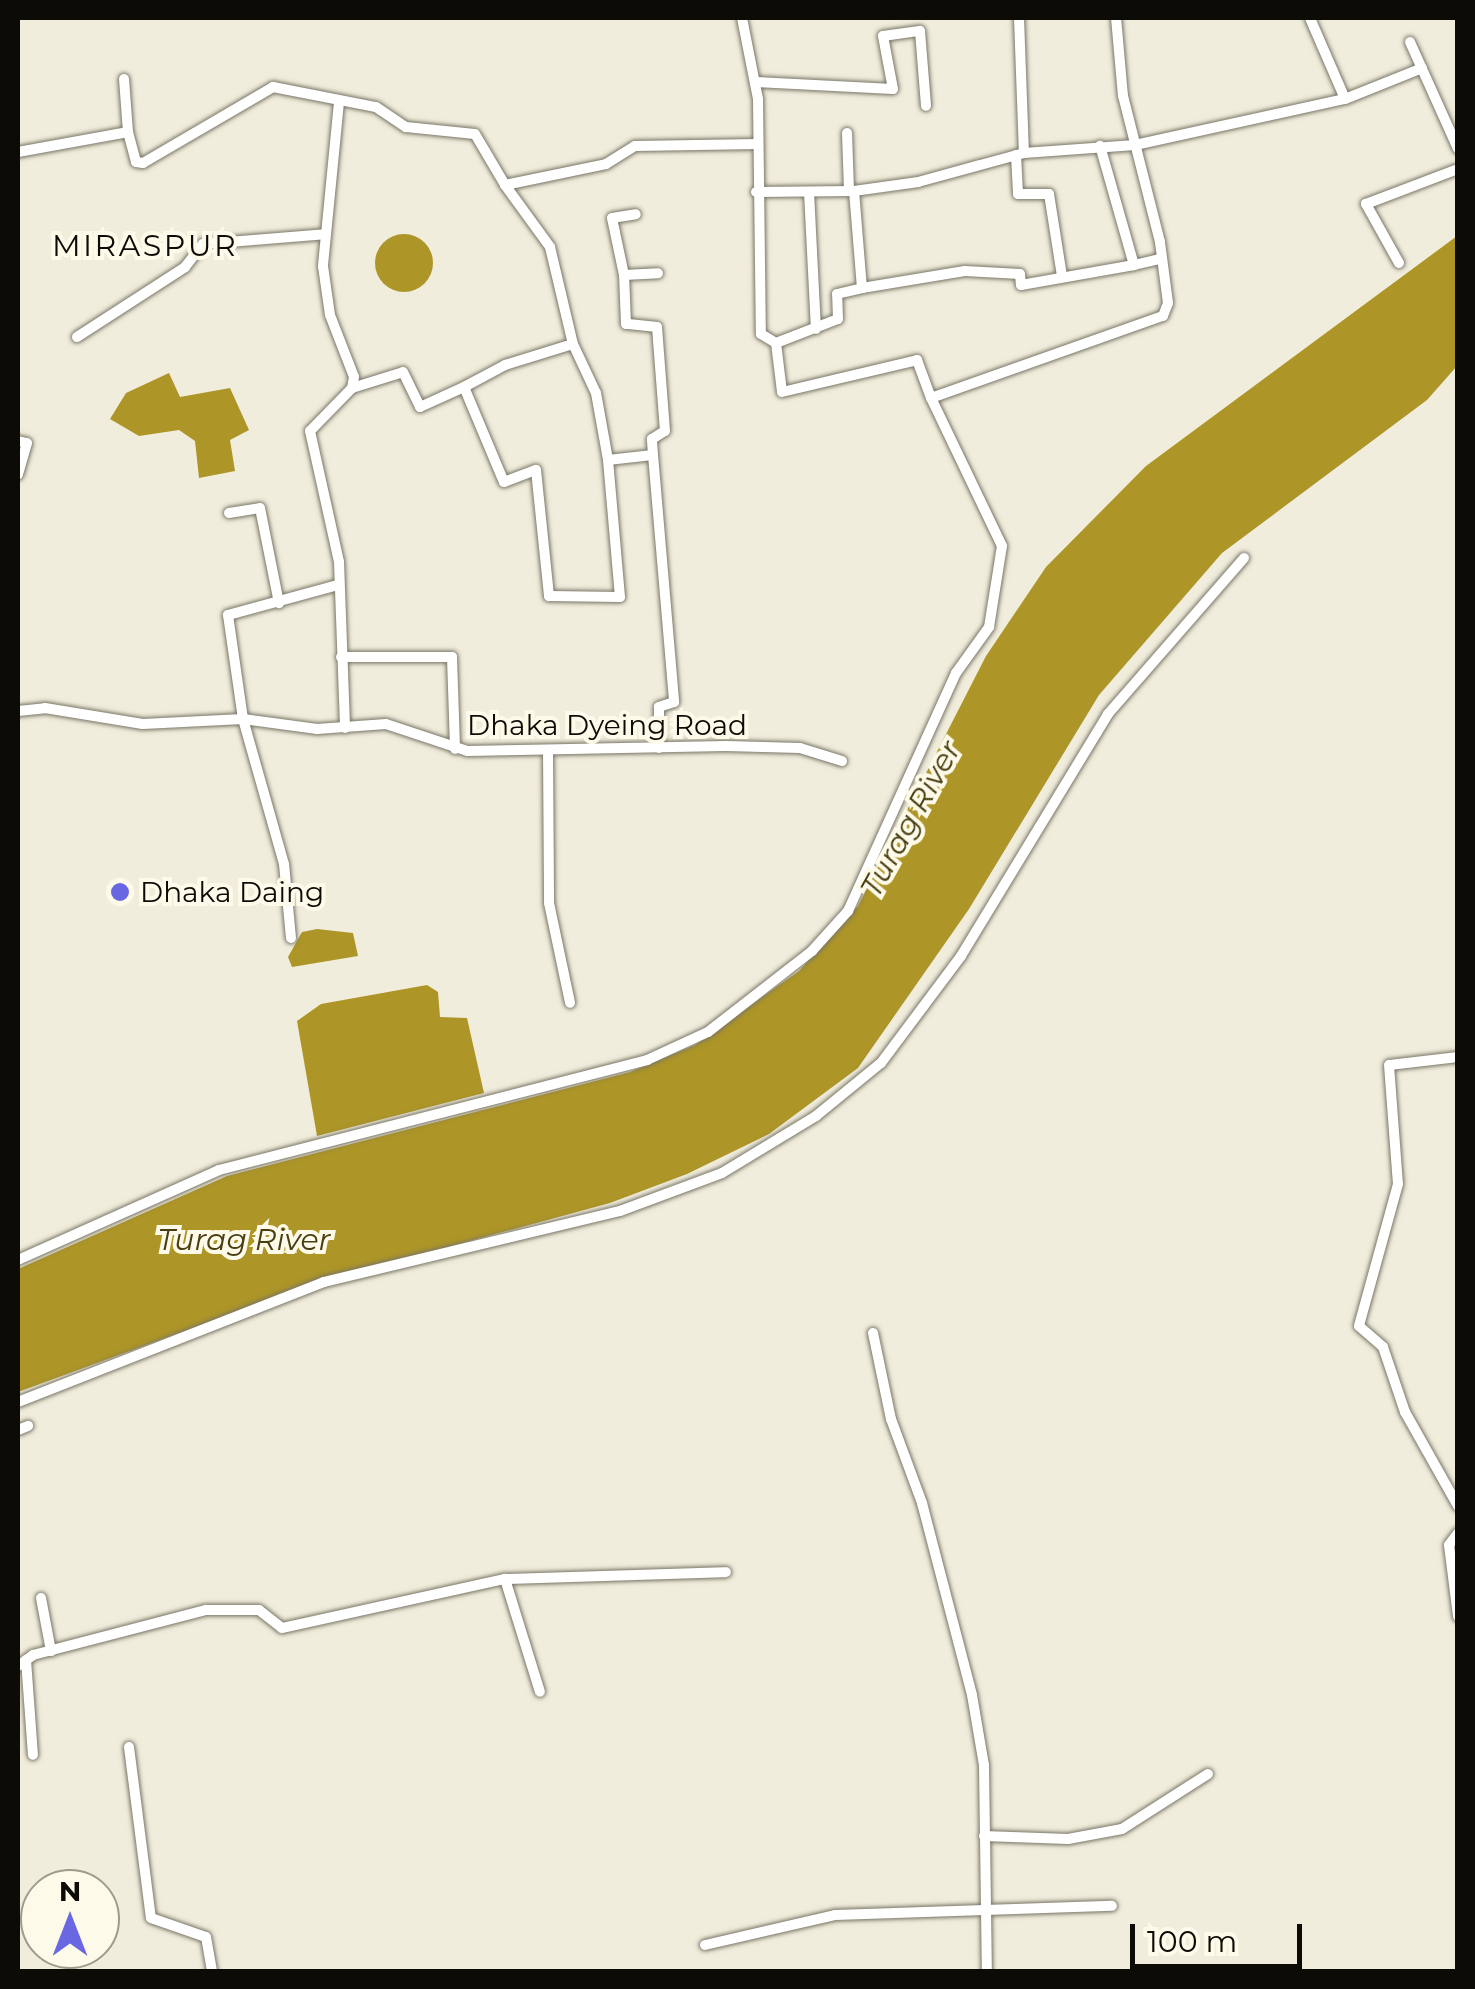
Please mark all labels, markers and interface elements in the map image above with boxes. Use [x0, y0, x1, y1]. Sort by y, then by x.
district label: MIRASPUR [52, 228, 238, 264]
street label: Dhaka Dyeing Road [467, 708, 747, 742]
water label: Turag River [853, 735, 969, 903]
place label: Dhaka Daing [140, 875, 324, 909]
marker: Dhaka Daing [109, 881, 131, 903]
water label: Turag River [157, 1222, 331, 1258]
north arrow [20, 1869, 120, 1969]
text: N [59, 1874, 81, 1908]
scale bar [1135, 1904, 1308, 1966]
text: 100 m [1147, 1923, 1237, 1960]

